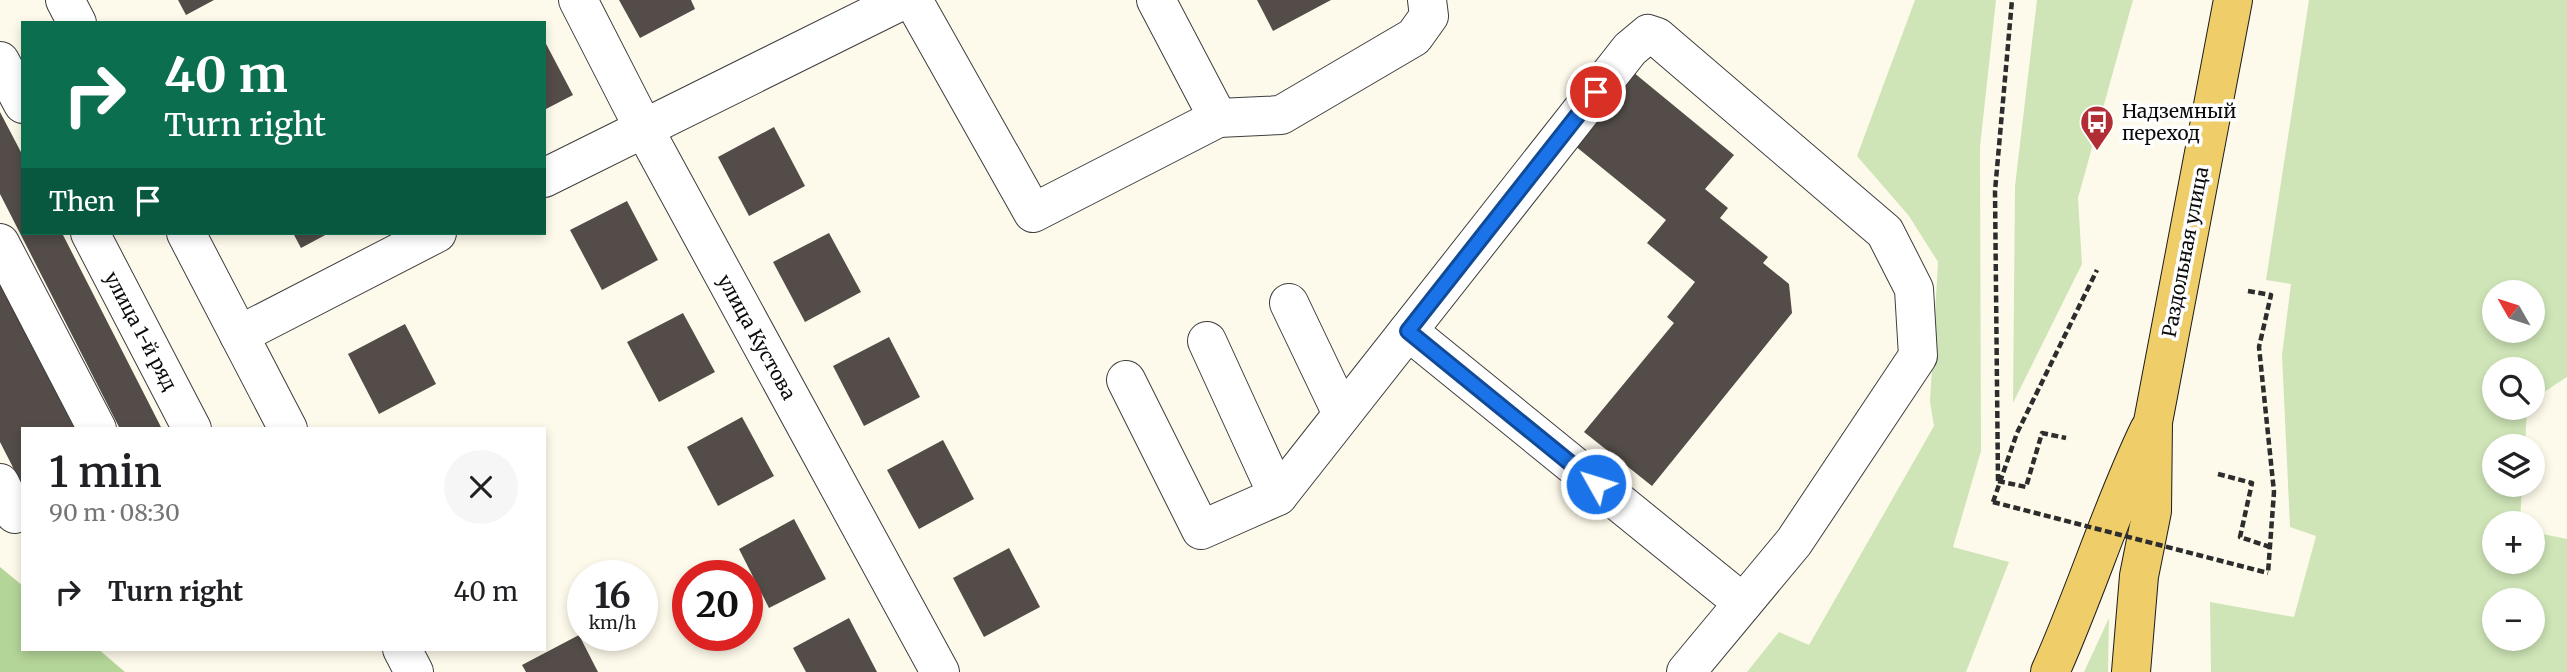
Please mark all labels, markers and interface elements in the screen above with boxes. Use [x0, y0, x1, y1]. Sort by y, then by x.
text: 40 m [164, 44, 288, 105]
icon: right [49, 49, 140, 140]
pin [1566, 62, 1626, 122]
icon: arrive [1577, 73, 1615, 111]
place label: Надземный переход [2122, 99, 2237, 145]
bus stop icon: Надземный переход [2078, 103, 2116, 152]
text: Turn right [164, 105, 326, 145]
street label: Раздольная улица [2157, 165, 2213, 339]
icon: arrive [129, 182, 167, 220]
text: Then [49, 185, 115, 218]
street label: улица 1-й ряд [100, 267, 182, 395]
street label: улица Кустова [713, 270, 801, 404]
north arrow [2482, 280, 2544, 343]
map controls [2482, 280, 2545, 651]
button: search [2482, 357, 2545, 420]
button: layers [2482, 434, 2545, 497]
text: 1 min [49, 446, 162, 498]
position arrow [1559, 447, 1633, 521]
button: close [444, 450, 518, 524]
text: 90 m · 08:30 [49, 498, 180, 527]
button: + [2482, 511, 2545, 574]
speed limit sign: 20 [672, 560, 763, 651]
icon: right [49, 573, 87, 611]
text: 16 [594, 574, 631, 618]
text: Turn right [108, 575, 243, 608]
text: 40 m [454, 575, 518, 608]
button: − [2482, 588, 2545, 651]
text: km/h [589, 611, 636, 634]

